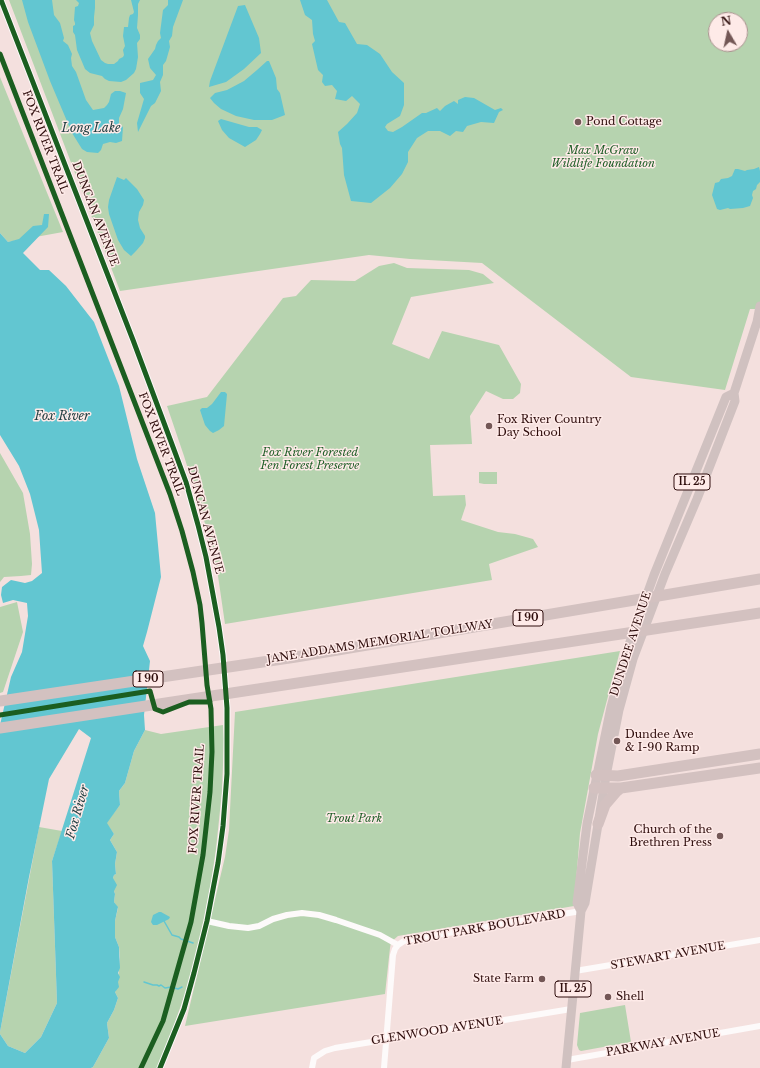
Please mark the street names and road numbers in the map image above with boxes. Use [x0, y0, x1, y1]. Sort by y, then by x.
street label: FOX RIVER TRAIL [19, 88, 71, 196]
street label: DUNCAN AVENUE [69, 160, 121, 268]
street label: FOX RIVER TRAIL [135, 390, 187, 498]
street label: DUNCAN AVENUE [184, 465, 226, 575]
road number: IL 25 [674, 474, 710, 490]
street label: DUNDEE AVENUE [608, 590, 654, 698]
road number: I 90 [513, 610, 543, 626]
street label: JANE ADDAMS MEMORIAL TOLLWAY [266, 618, 494, 666]
road number: I 90 [133, 671, 163, 687]
street label: FOX RIVER TRAIL [187, 744, 207, 854]
street label: TROUT PARK BOULEVARD [403, 907, 567, 949]
street label: STEWART AVENUE [609, 939, 727, 973]
road number: IL 25 [555, 981, 591, 997]
street label: GLENWOOD AVENUE [370, 1014, 504, 1048]
street label: PARKWAY AVENUE [605, 1026, 721, 1060]

